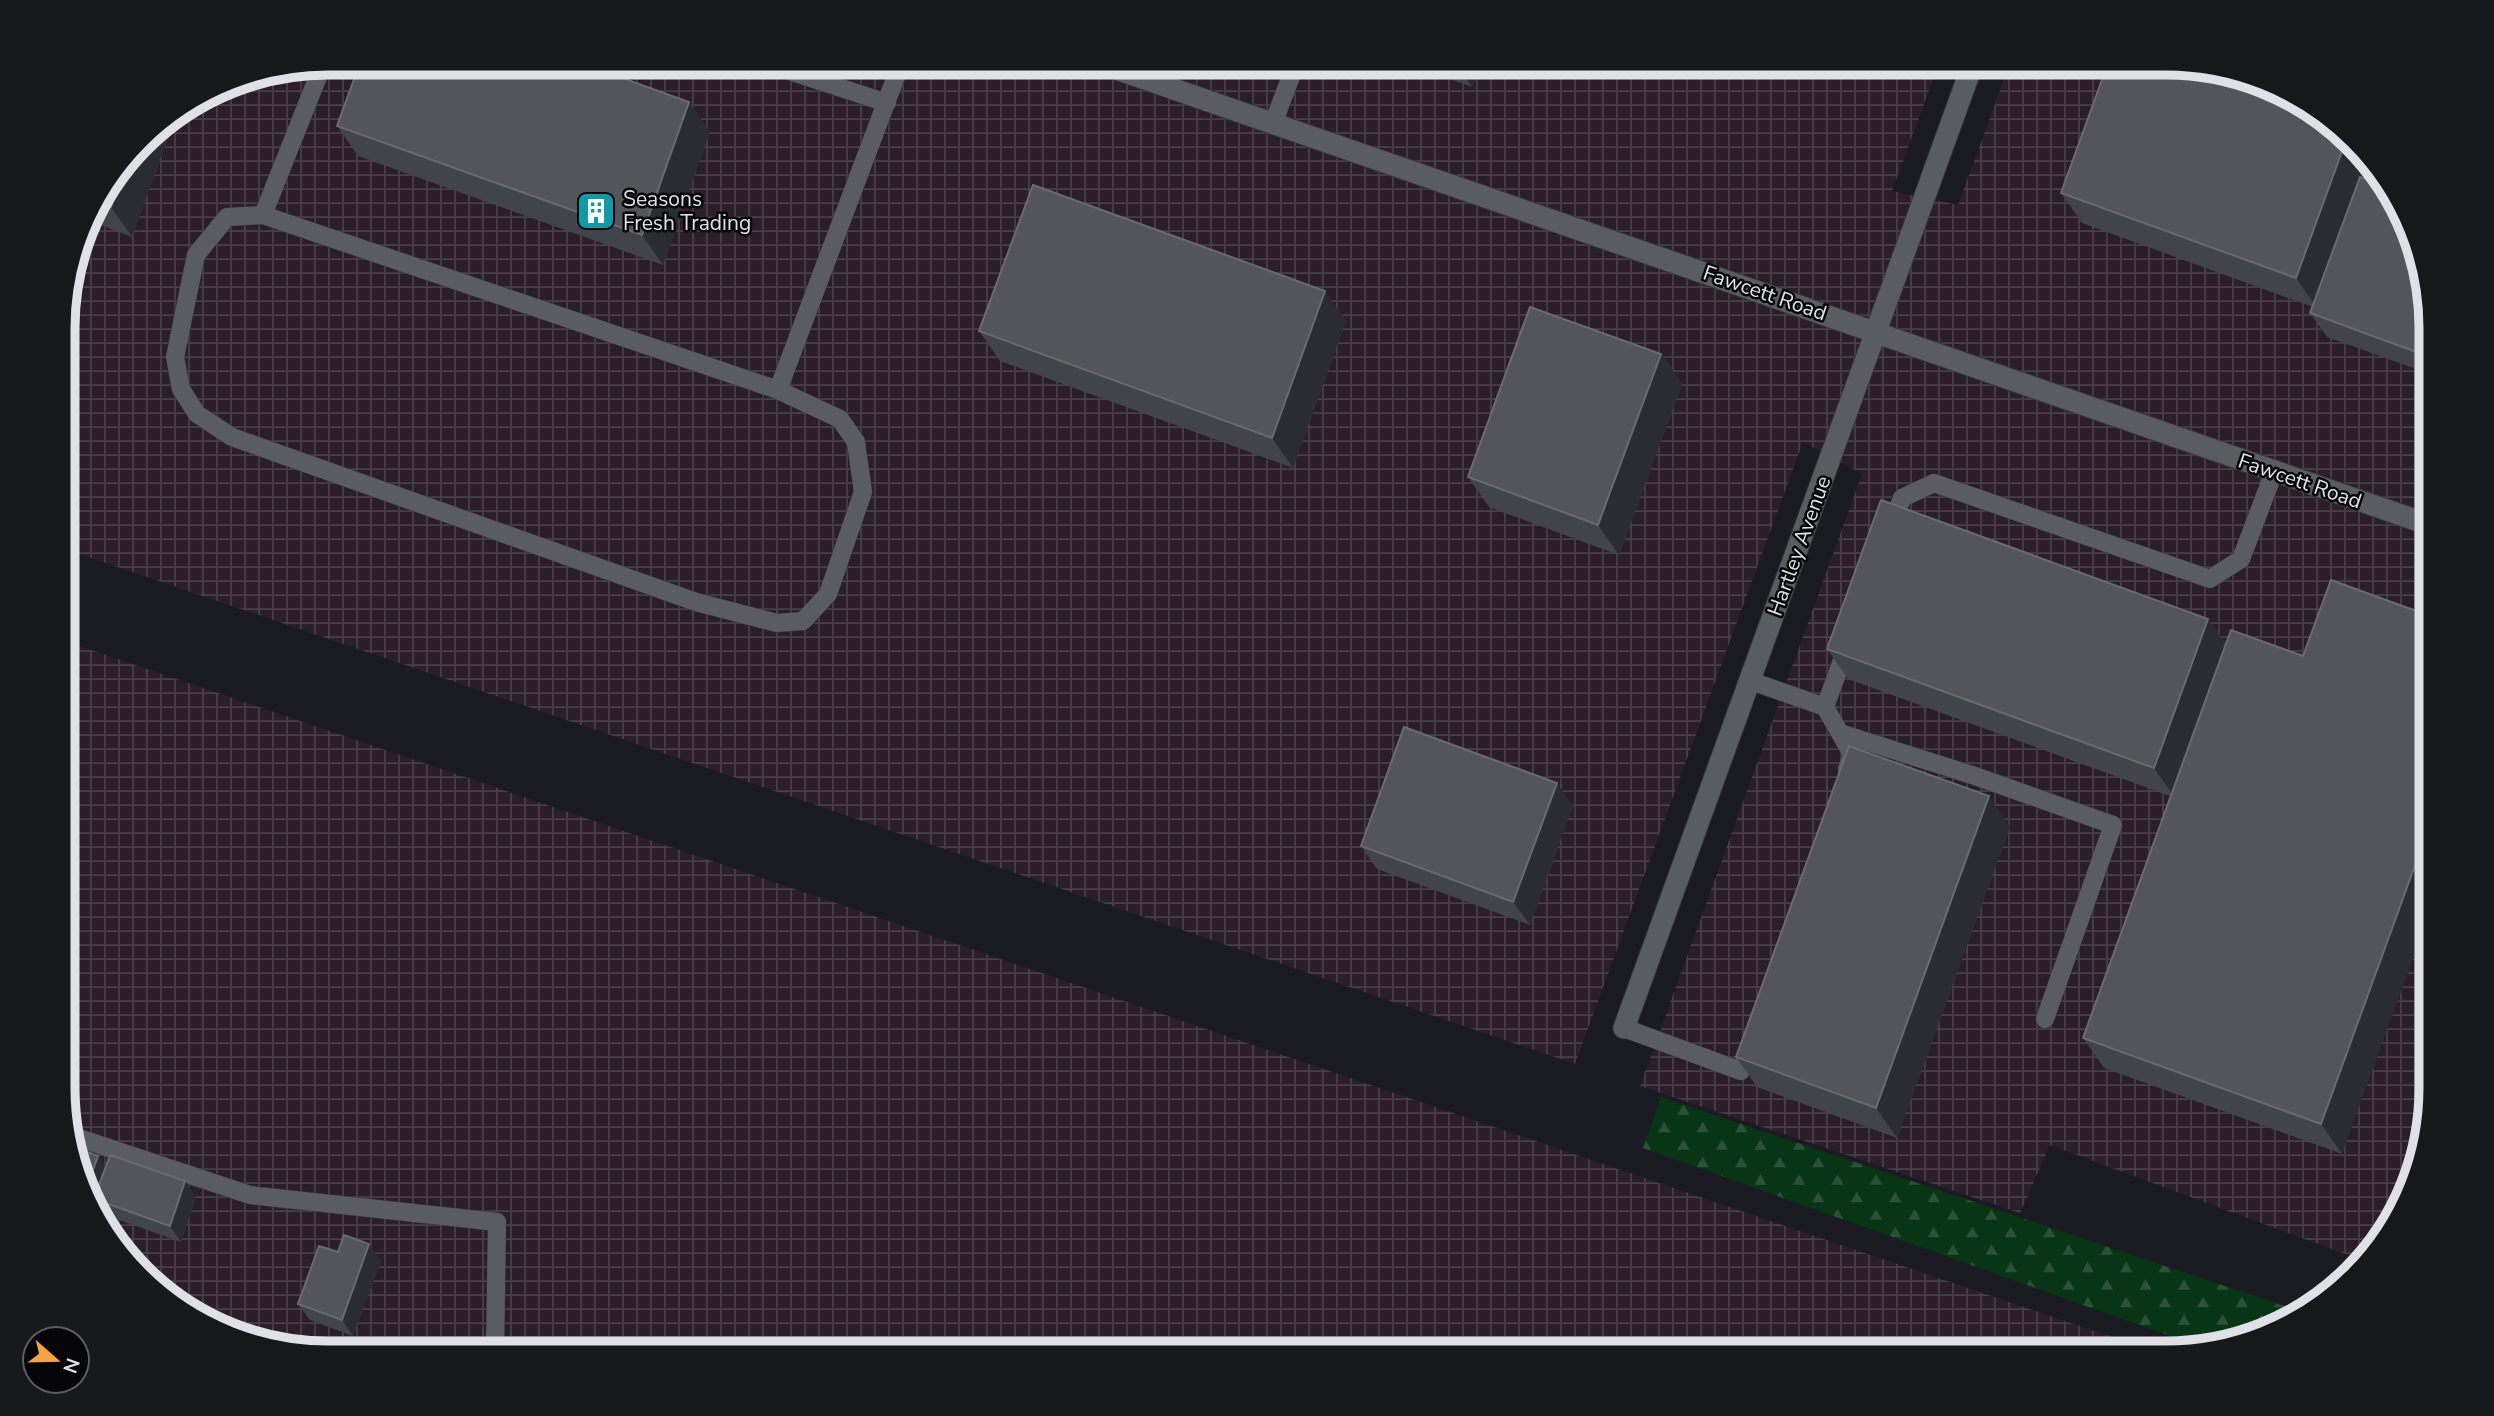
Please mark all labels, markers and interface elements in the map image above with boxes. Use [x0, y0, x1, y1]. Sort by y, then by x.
place label: Seasons Fresh Trading [623, 185, 751, 237]
building icon: Seasons Fresh Trading [575, 190, 617, 232]
street label: Fawcett Road [1699, 259, 1831, 327]
street label: Fawcett Road [2234, 447, 2366, 515]
street label: Hartley Avenue [1761, 472, 1837, 620]
north arrow [21, 1325, 91, 1395]
text: N [56, 1354, 86, 1377]

